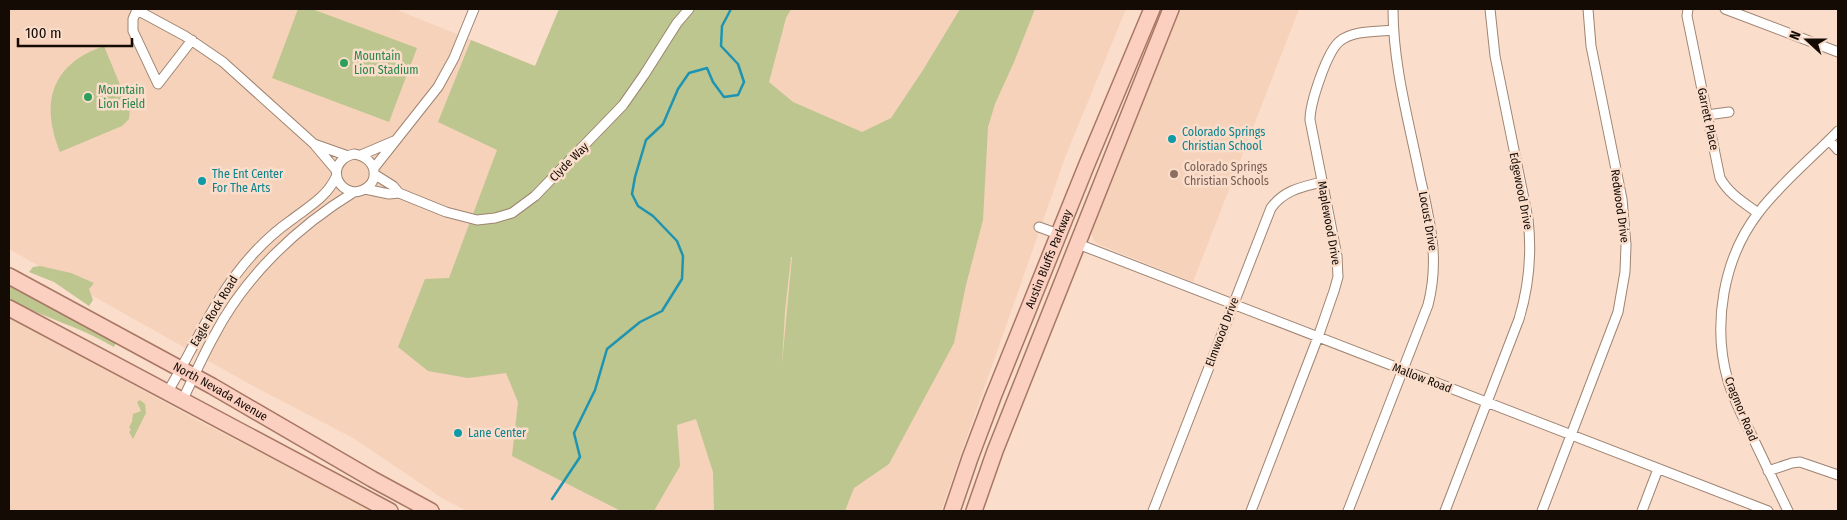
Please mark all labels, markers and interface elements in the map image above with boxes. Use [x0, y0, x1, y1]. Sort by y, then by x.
scale bar [18, 15, 131, 47]
north arrow [1782, 15, 1832, 65]
text: 100 m [25, 24, 62, 42]
text: N [1786, 29, 1805, 42]
place label: Mountain Lion Stadium [354, 49, 418, 77]
marker: Mountain Lion Stadium [338, 57, 350, 69]
place label: Mountain Lion Field [98, 83, 145, 111]
street label: Garrett Place [1695, 87, 1721, 152]
marker: Mountain Lion Field [82, 91, 94, 103]
place label: Colorado Springs Christian School [1182, 125, 1265, 153]
marker: Colorado Springs Christian School [1166, 133, 1178, 145]
street label: Clyde Way [547, 139, 592, 184]
street label: Edgewood Drive [1507, 151, 1535, 231]
place label: Colorado Springs Christian Schools [1184, 160, 1269, 188]
place label: The Ent Center For The Arts [212, 167, 284, 195]
marker: Colorado Springs Christian Schools [1168, 168, 1180, 180]
street label: Redwood Drive [1608, 168, 1632, 244]
marker: The Ent Center For The Arts [196, 175, 208, 187]
street label: Maplewood Drive [1315, 180, 1343, 266]
street label: Locust Drive [1416, 190, 1440, 252]
street label: Austin Bluffs Parkway [1022, 207, 1075, 310]
street label: Eagle Rock Road [187, 273, 241, 349]
street label: Elmwood Drive [1202, 295, 1242, 369]
street label: North Nevada Avenue [171, 359, 270, 424]
street label: Mallow Road [1390, 360, 1454, 396]
street label: Cragmor Road [1722, 375, 1760, 443]
place label: Lane Center [468, 426, 527, 440]
marker: Lane Center [452, 427, 464, 439]

